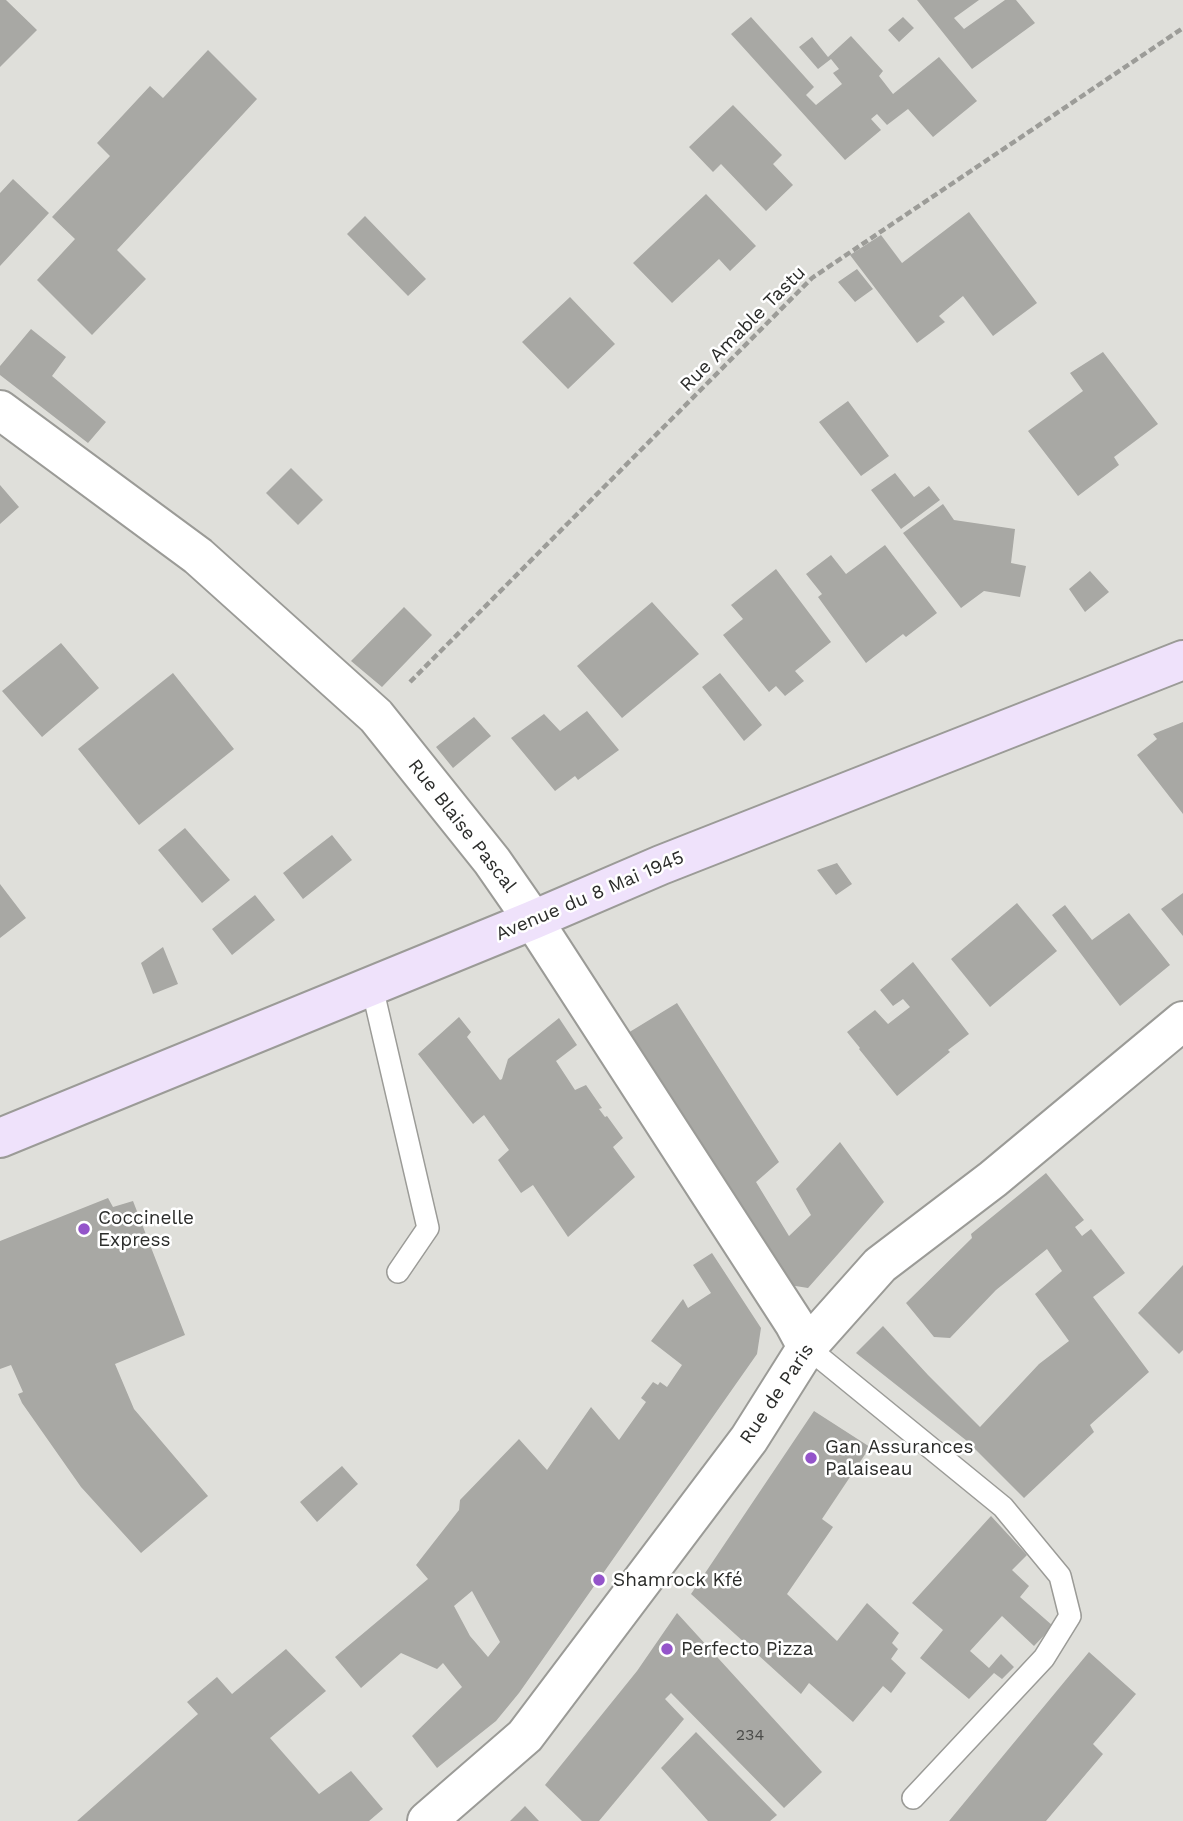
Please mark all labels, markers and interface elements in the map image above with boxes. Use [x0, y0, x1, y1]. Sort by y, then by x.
street label: Rue Amable Tastu [675, 261, 811, 397]
street label: Rue Blaise Pascal [403, 755, 521, 897]
street label: Avenue du 8 Mai 1945 [492, 846, 688, 946]
place label: Coccinelle Express [98, 1207, 194, 1251]
marker: Coccinelle Express [76, 1221, 92, 1237]
street label: Rue de Paris [735, 1339, 819, 1449]
place label: Gan Assurances Palaiseau [825, 1436, 974, 1480]
marker: Gan Assurances Palaiseau [803, 1450, 819, 1466]
place label: Shamrock Kfé [613, 1569, 743, 1591]
marker: Shamrock Kfé [591, 1572, 607, 1588]
place label: Perfecto Pizza [681, 1638, 813, 1660]
marker: Perfecto Pizza [659, 1641, 675, 1657]
house number: 234 [736, 1725, 764, 1745]

